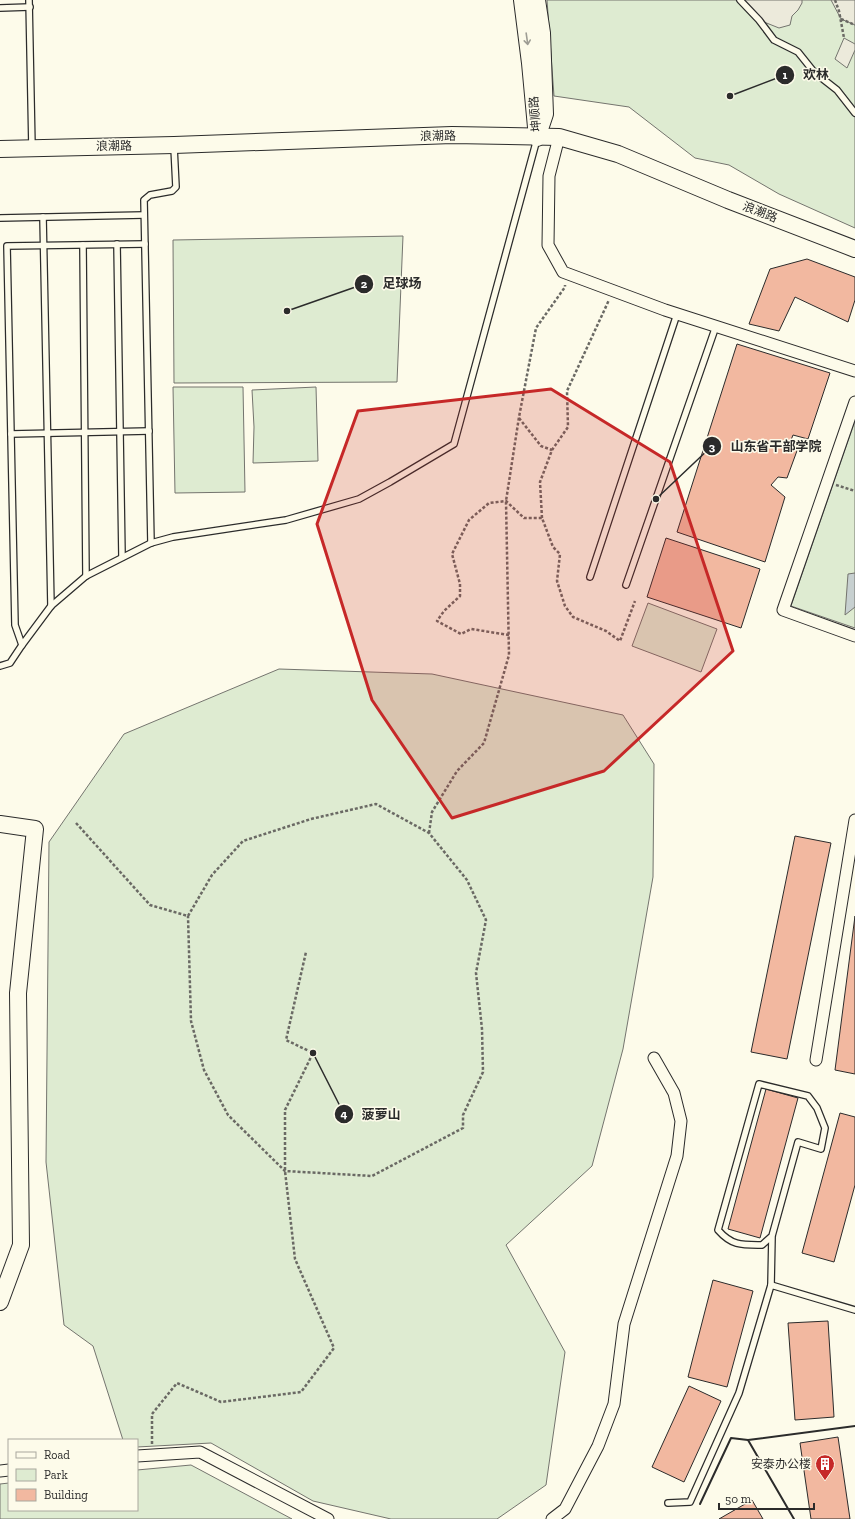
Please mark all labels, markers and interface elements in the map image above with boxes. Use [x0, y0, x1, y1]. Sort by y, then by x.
one-way arrow [523, 32, 531, 45]
callout: 欢林 [775, 62, 837, 87]
text: 欢林 [803, 67, 829, 82]
text: 1 [783, 68, 788, 82]
street label: 坤顺路 [526, 95, 544, 133]
street label: 浪潮路 [420, 129, 456, 143]
street label: 浪潮路 [96, 139, 132, 153]
street label: 浪潮路 [741, 199, 779, 225]
callout: 足球场 [354, 271, 429, 296]
text: 足球场 [382, 276, 422, 291]
text: 2 [361, 277, 368, 291]
callout: 山东省干部学院 [702, 434, 829, 459]
text: 山东省干部学院 [730, 439, 822, 454]
text: 3 [709, 440, 716, 454]
callout: 菠萝山 [334, 1102, 409, 1127]
text: 4 [341, 1107, 348, 1121]
text: 菠萝山 [361, 1107, 401, 1122]
legend [8, 1439, 138, 1511]
text: Road [44, 1448, 70, 1462]
building icon: 安泰办公楼 [814, 1453, 836, 1481]
place label: 安泰办公楼 [751, 1457, 811, 1471]
text: Park [44, 1468, 69, 1482]
scale bar [719, 1485, 814, 1511]
text: Building [44, 1488, 88, 1502]
text: 50 m [725, 1492, 752, 1506]

